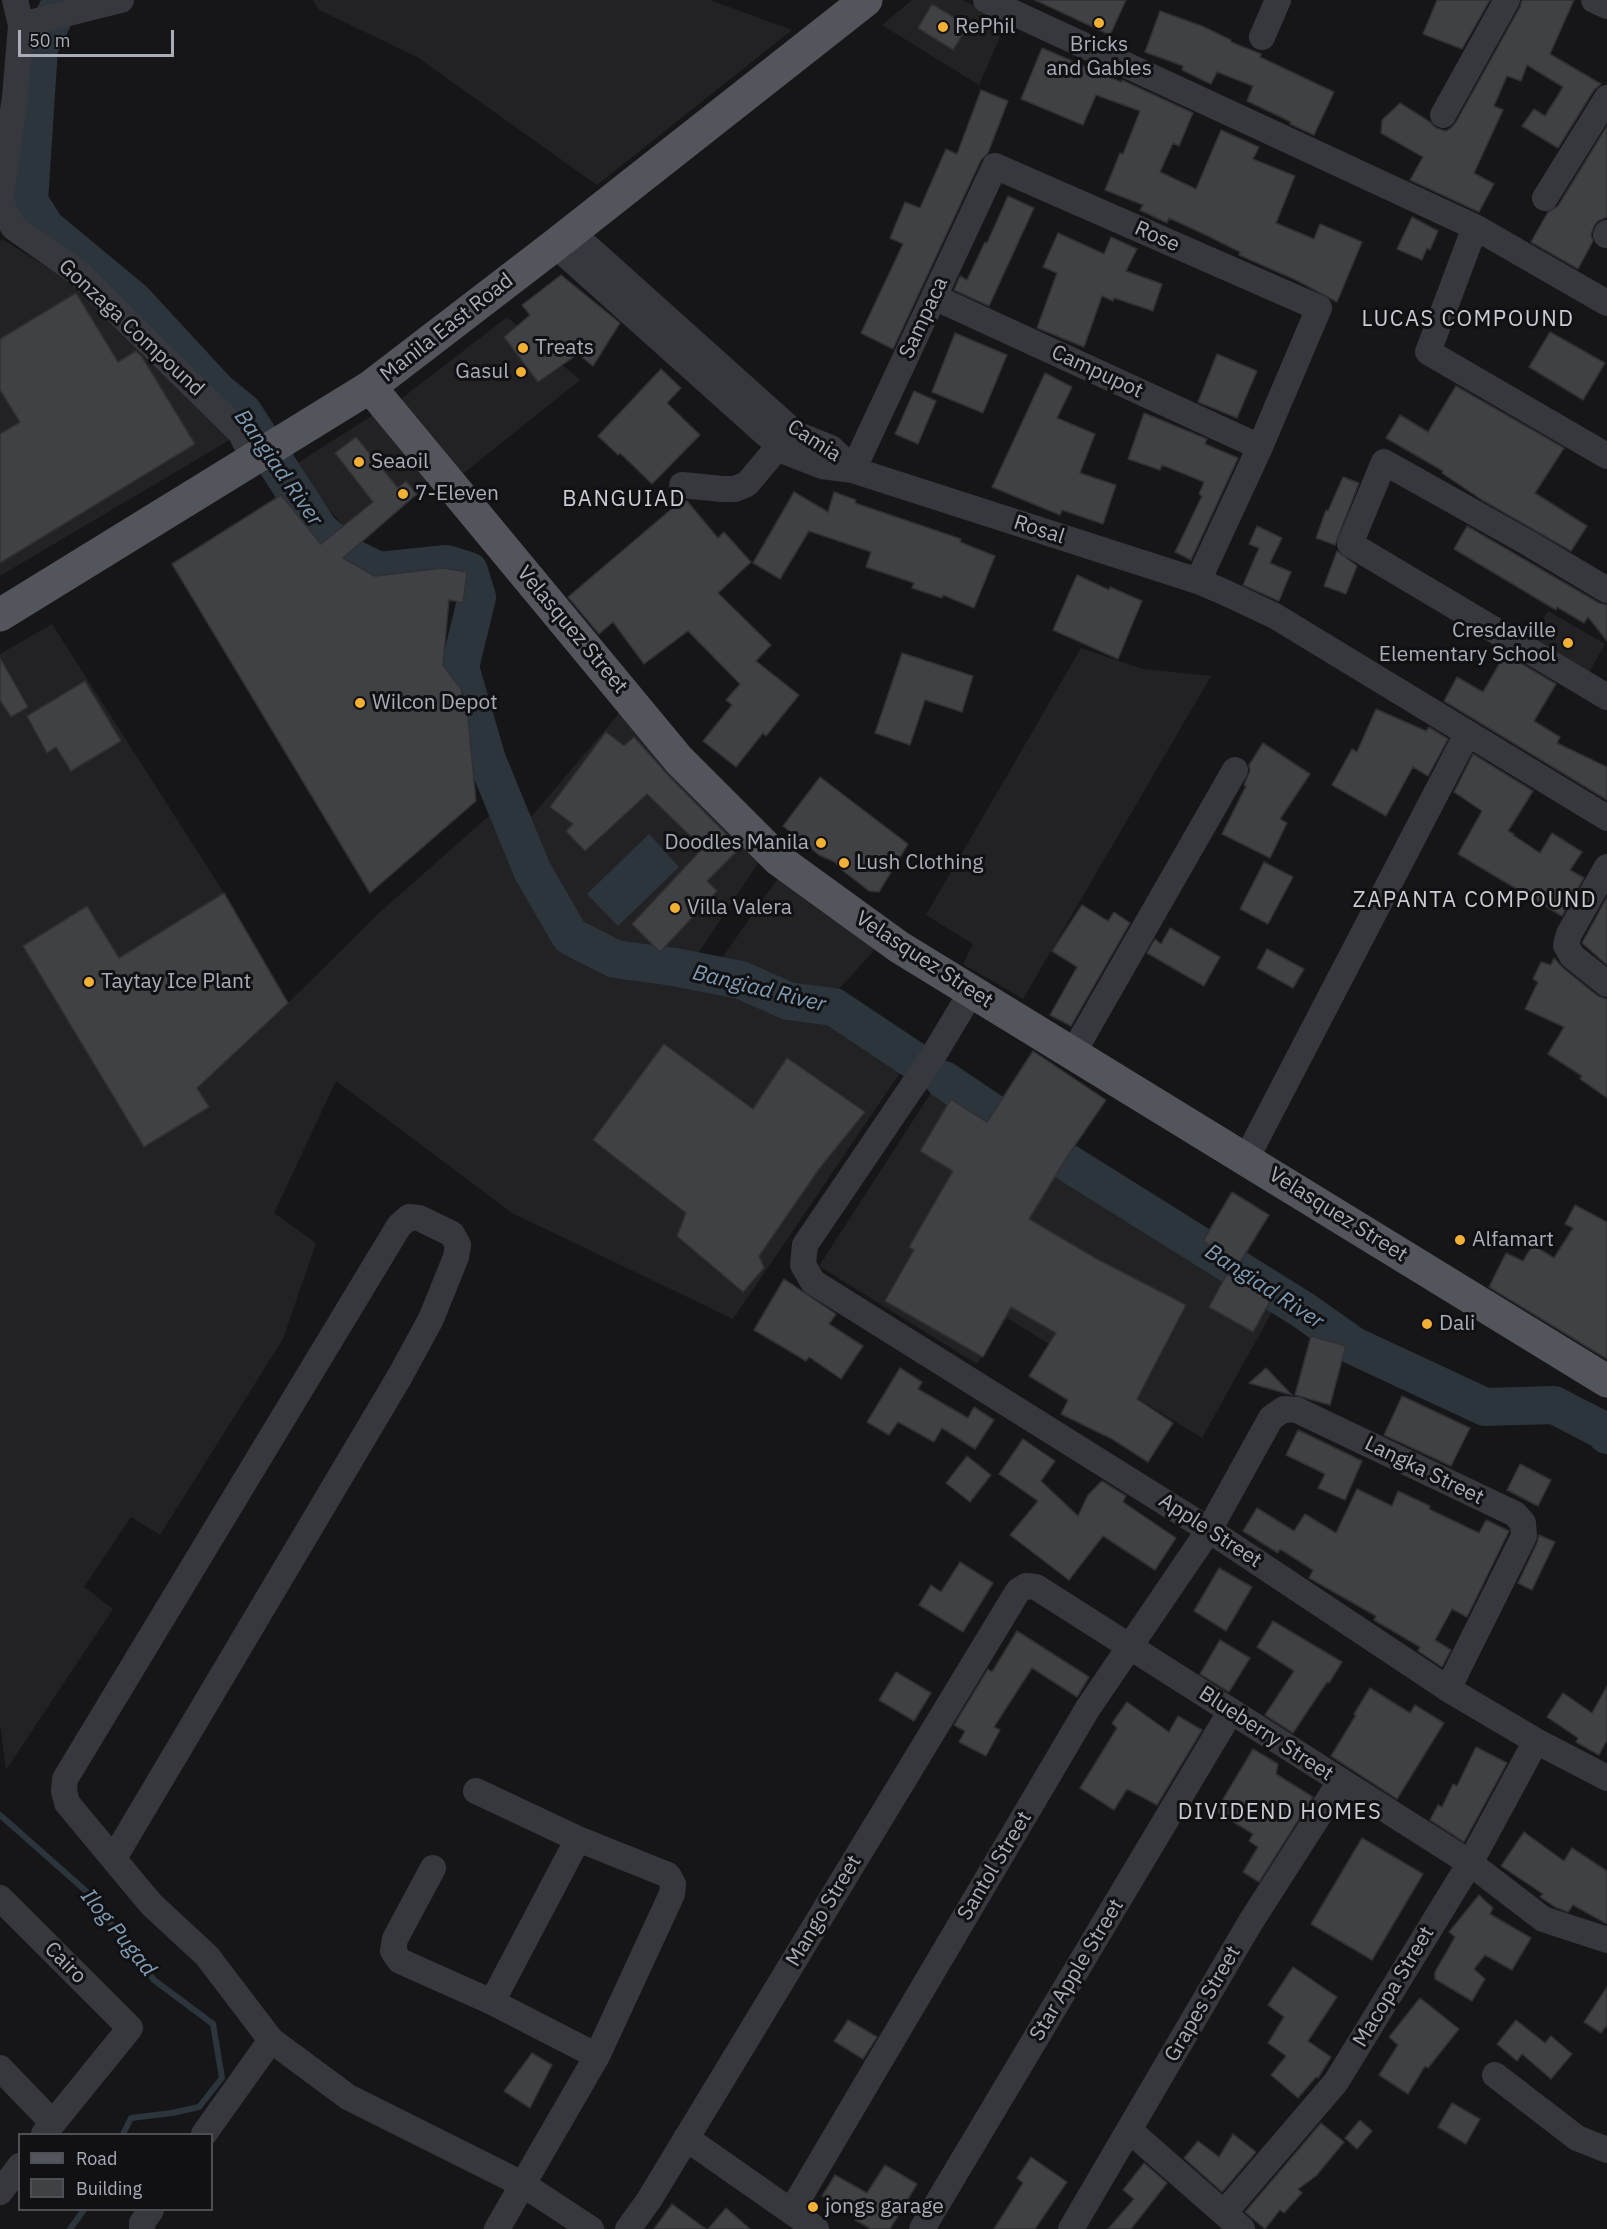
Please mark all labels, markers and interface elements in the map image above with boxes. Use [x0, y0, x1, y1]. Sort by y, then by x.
place label: RePhil [955, 14, 1015, 40]
marker: Bricks and Gables [1092, 16, 1106, 30]
scale bar [21, 18, 177, 56]
marker: RePhil [936, 20, 950, 34]
text: 50 m [29, 29, 71, 52]
place label: Bricks and Gables [1046, 32, 1152, 82]
street label: Rose [1131, 216, 1183, 258]
street label: Gonzaga Compound [53, 254, 209, 402]
street label: Manila East Road [376, 268, 518, 388]
street label: Sampaca [894, 273, 954, 363]
district label: LUCAS COMPOUND [1361, 307, 1575, 333]
place label: Treats [535, 335, 594, 361]
street label: Campupot [1047, 340, 1147, 404]
marker: Treats [516, 341, 530, 355]
place label: Gasul [455, 359, 509, 385]
marker: Gasul [514, 365, 528, 379]
water label: Bangiad River [228, 405, 328, 531]
street label: Camia [782, 414, 846, 468]
place label: Seaoil [371, 449, 429, 475]
marker: Seaoil [352, 455, 366, 469]
place label: 7-Eleven [415, 481, 499, 507]
marker: 7-Eleven [396, 487, 410, 501]
district label: BANGUIAD [562, 487, 686, 513]
street label: Rosal [1010, 510, 1068, 550]
street label: Velasquez Street [511, 561, 633, 699]
place label: Cresdaville Elementary School [1379, 618, 1556, 668]
marker: Cresdaville Elementary School [1561, 636, 1575, 650]
place label: Wilcon Depot [372, 690, 498, 716]
marker: Wilcon Depot [353, 696, 367, 710]
place label: Doodles Manila [664, 830, 809, 856]
marker: Doodles Manila [814, 836, 828, 850]
place label: Lush Clothing [856, 850, 983, 876]
marker: Lush Clothing [837, 856, 851, 870]
district label: ZAPANTA COMPOUND [1353, 888, 1597, 914]
place label: Villa Valera [687, 895, 792, 921]
marker: Villa Valera [668, 901, 682, 915]
street label: Velasquez Street [851, 906, 997, 1014]
water label: Bangiad River [690, 960, 828, 1018]
place label: Taytay Ice Plant [101, 969, 251, 995]
marker: Taytay Ice Plant [82, 975, 96, 989]
street label: Velasquez Street [1264, 1162, 1412, 1268]
place label: Alfamart [1472, 1227, 1554, 1253]
marker: Alfamart [1453, 1233, 1467, 1247]
water label: Bangiad River [1200, 1239, 1328, 1335]
place label: Dali [1439, 1311, 1475, 1337]
marker: Dali [1420, 1317, 1434, 1331]
street label: Langka Street [1360, 1431, 1488, 1511]
street label: Apple Street [1154, 1488, 1266, 1574]
street label: Blueberry Street [1194, 1681, 1338, 1787]
district label: DIVIDEND HOMES [1178, 1800, 1382, 1826]
street label: Santol Street [953, 1807, 1037, 1925]
street label: Mango Street [781, 1851, 867, 1971]
water label: Ilog Pugad [75, 1884, 161, 1982]
street label: Star Apple Street [1025, 1894, 1129, 2046]
street label: Macopa Street [1348, 1922, 1440, 2052]
street label: Cairo [39, 1937, 91, 1989]
street label: Grapes Street [1160, 1941, 1246, 2067]
legend [18, 2133, 213, 2211]
text: Road [76, 2147, 117, 2170]
text: Building [76, 2177, 142, 2200]
place label: jongs garage [825, 2194, 944, 2220]
marker: jongs garage [806, 2200, 820, 2214]

